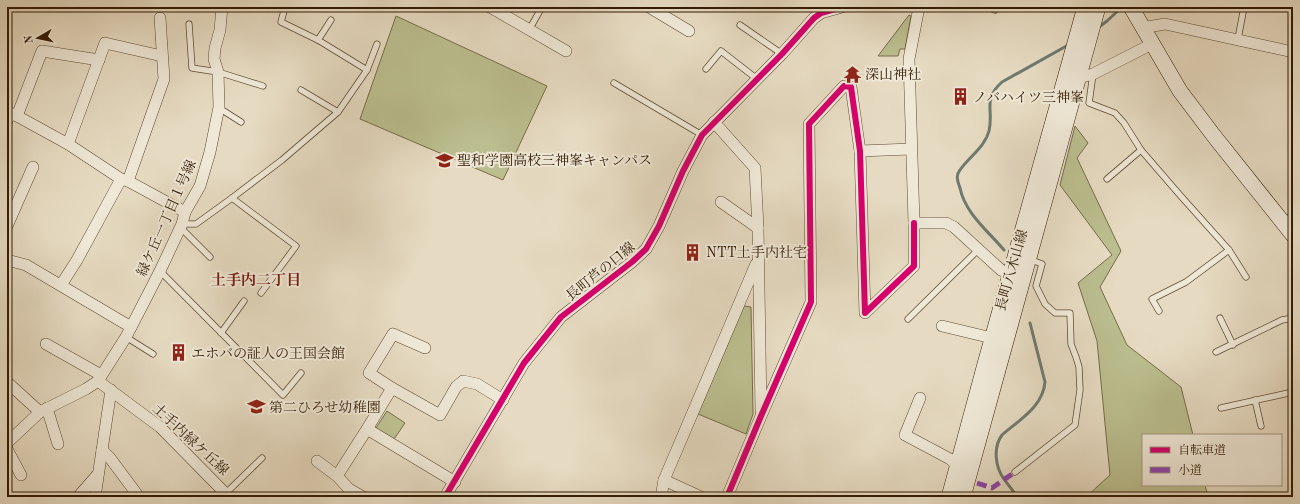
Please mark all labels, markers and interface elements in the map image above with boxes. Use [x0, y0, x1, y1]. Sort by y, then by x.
north arrow [18, 18, 58, 58]
text: N [23, 34, 36, 44]
temple icon: 深山神社 [842, 64, 862, 84]
place label: 深山神社 [865, 67, 921, 82]
building icon: ノバハイツ三神峯 [950, 87, 970, 107]
place label: ノバハイツ三神峯 [973, 90, 1084, 105]
school or university icon: 聖和学園高校三神峯キャンパス [434, 150, 454, 170]
place label: 聖和学園高校三神峯キャンパス [457, 153, 652, 168]
street label: 緑ケ丘一丁目１号線 [134, 158, 199, 279]
street label: 長町八木山線 [993, 228, 1030, 313]
street label: 長町芦の口線 [563, 239, 638, 304]
building icon: NTT土手内社宅 [683, 242, 703, 262]
place label: NTT土手内社宅 [706, 245, 807, 260]
district label: 土手内二丁目 [211, 272, 301, 289]
building icon: エホバの証人の王国会館 [168, 343, 188, 363]
place label: エホバの証人の王国会館 [191, 346, 345, 361]
school or university icon: 第二ひろせ幼稚園 [246, 397, 266, 417]
street label: 土手内緑ケ丘線 [150, 400, 232, 478]
place label: 第二ひろせ幼稚園 [269, 400, 381, 415]
legend [1142, 434, 1282, 486]
text: 自転車道 [1178, 443, 1226, 457]
text: 小道 [1178, 463, 1202, 477]

